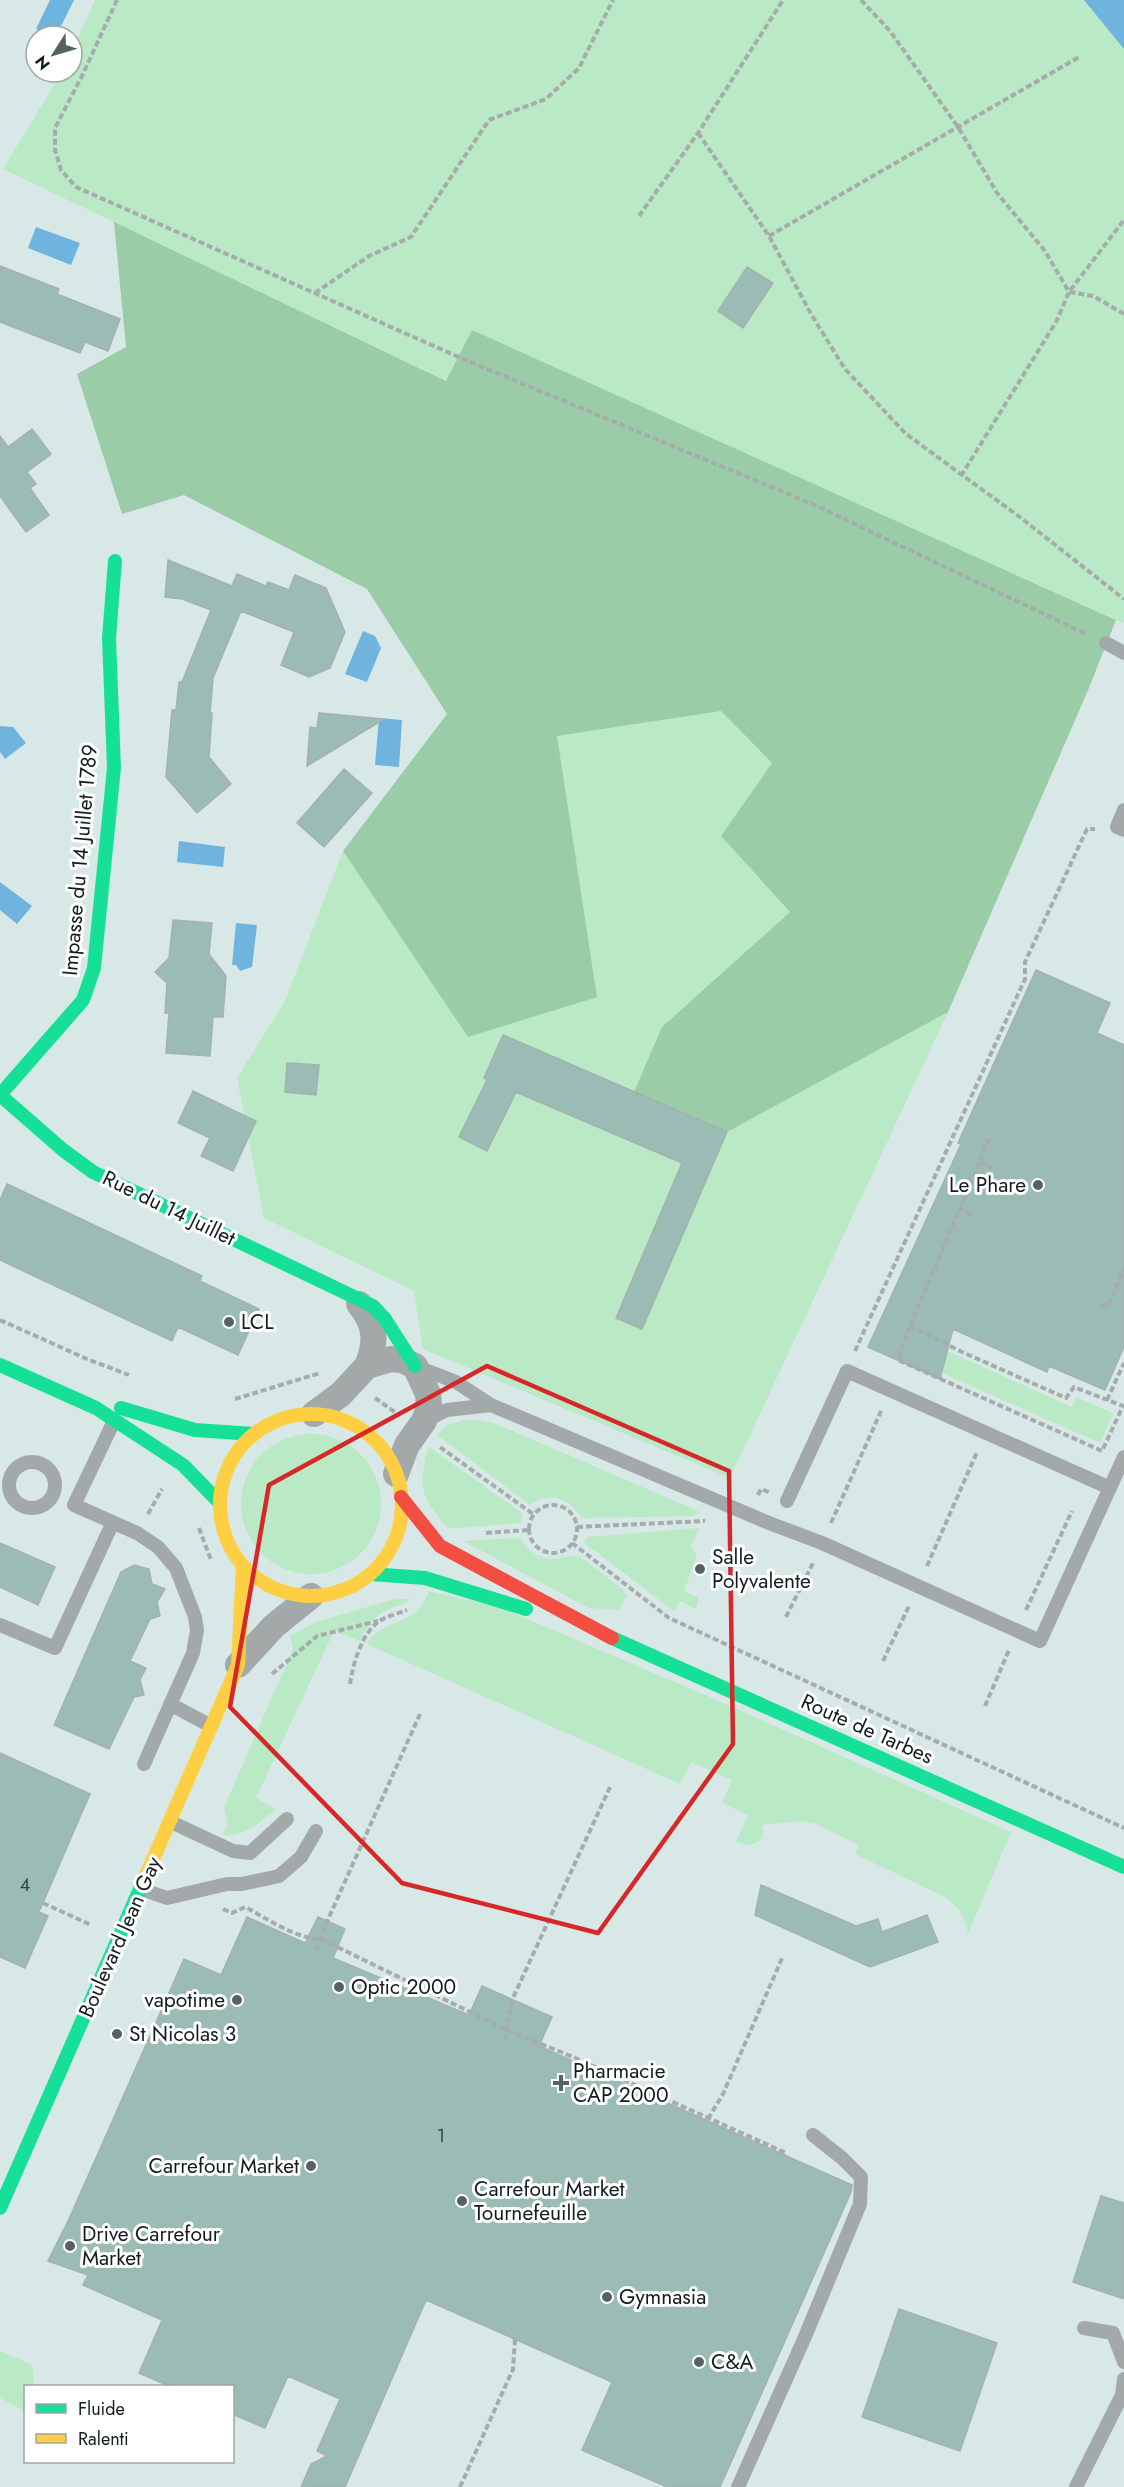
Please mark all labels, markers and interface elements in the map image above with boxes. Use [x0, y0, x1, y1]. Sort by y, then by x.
north arrow [24, 24, 84, 84]
text: N [29, 51, 55, 75]
street label: Impasse du 14 Juillet 1789 [55, 743, 105, 977]
street label: Rue du 14 Juillet [98, 1163, 240, 1253]
place label: Le Phare [949, 1170, 1026, 1200]
marker: Le Phare [1031, 1178, 1045, 1192]
place label: LCL [241, 1307, 274, 1337]
marker: LCL [222, 1315, 236, 1329]
place label: Salle Polyvalente [712, 1542, 811, 1596]
marker: Salle Polyvalente [693, 1562, 707, 1576]
street label: Route de Tarbes [796, 1686, 938, 1772]
street label: Boulevard Jean Gay [71, 1851, 169, 2022]
house number: 4 [20, 1872, 30, 1898]
place label: Optic 2000 [351, 1972, 456, 2002]
marker: Optic 2000 [332, 1980, 346, 1994]
place label: vapotime [145, 1985, 225, 2015]
marker: vapotime [230, 1993, 244, 2007]
place label: St Nicolas 3 [129, 2019, 236, 2049]
marker: St Nicolas 3 [110, 2027, 124, 2041]
place label: Pharmacie CAP 2000 [573, 2056, 669, 2110]
marker: Pharmacie CAP 2000 [554, 2076, 568, 2090]
house number: 1 [437, 2123, 445, 2149]
place label: Carrefour Market [149, 2151, 299, 2181]
marker: Carrefour Market [304, 2159, 318, 2173]
place label: Carrefour Market Tournefeuille [474, 2174, 625, 2228]
marker: Carrefour Market Tournefeuille [455, 2194, 469, 2208]
place label: Drive Carrefour Market [82, 2219, 221, 2273]
marker: Drive Carrefour Market [63, 2239, 77, 2253]
place label: Gymnasia [619, 2282, 706, 2312]
marker: Gymnasia [600, 2290, 614, 2304]
place label: C&A [711, 2347, 754, 2377]
marker: C&A [692, 2355, 706, 2369]
legend [24, 2385, 234, 2463]
text: Fluide [78, 2396, 125, 2422]
text: Ralenti [78, 2426, 129, 2452]

